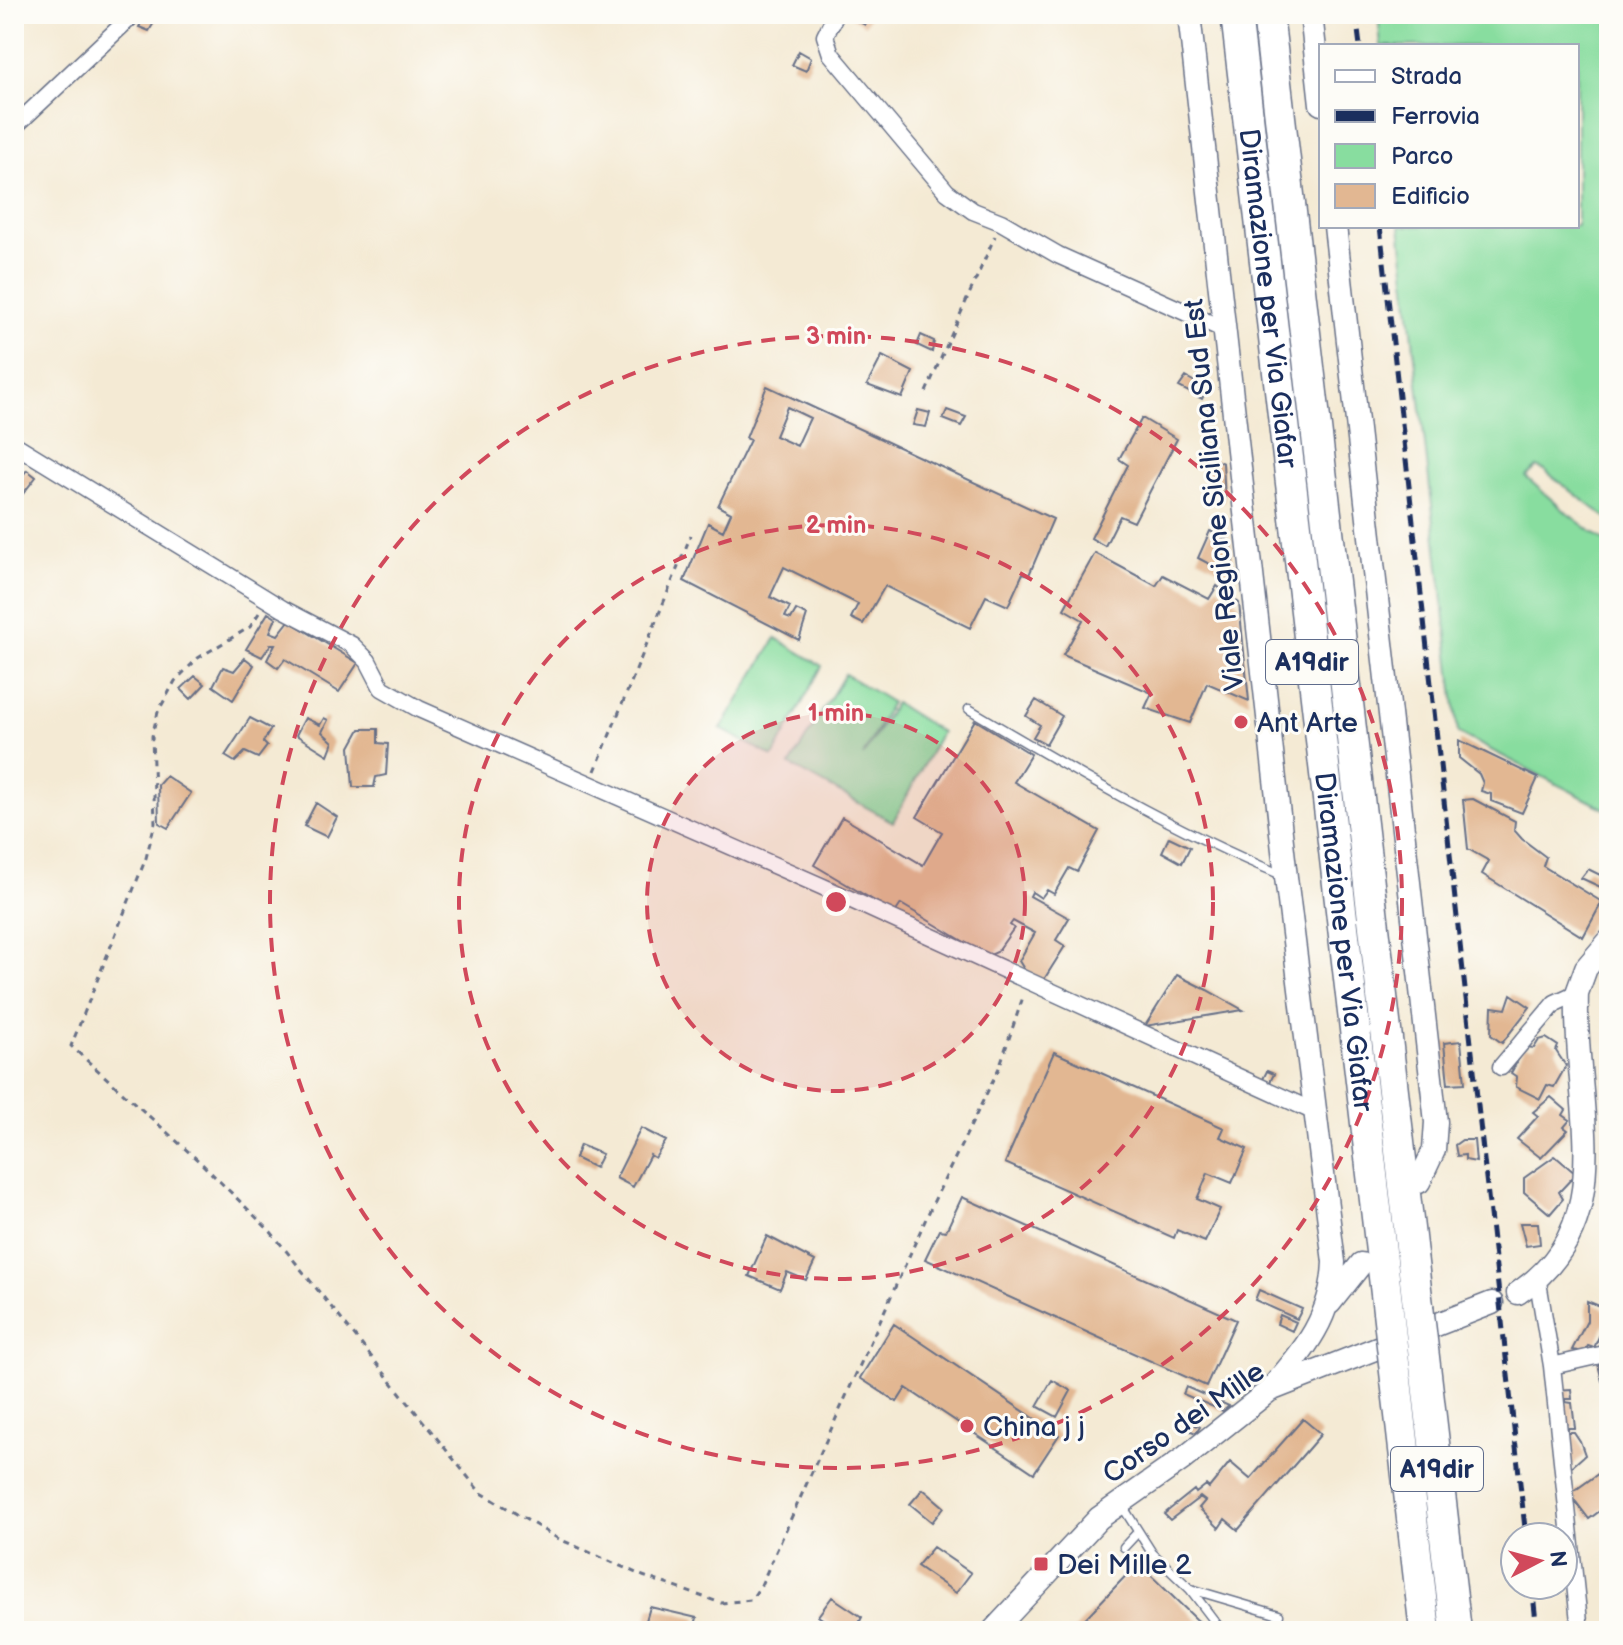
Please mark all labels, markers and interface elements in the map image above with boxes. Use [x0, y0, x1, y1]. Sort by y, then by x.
legend [1319, 44, 1579, 228]
text: Strada [1391, 62, 1462, 91]
text: Ferrovia [1391, 102, 1480, 131]
street label: Diramazione per Via Giafar [1232, 127, 1304, 471]
text: Parco [1391, 142, 1453, 171]
text: Edificio [1391, 182, 1470, 211]
street label: Viale Regione Siciliana Sud Est [1177, 297, 1251, 692]
text: 3 min [806, 322, 866, 351]
text: 2 min [806, 511, 866, 540]
road number: A19dir [1266, 640, 1358, 684]
text: 1 min [808, 699, 864, 728]
place label: Ant Arte [1257, 707, 1358, 740]
marker: Ant Arte [1232, 713, 1250, 731]
street label: Diramazione per Via Giafar [1307, 770, 1380, 1114]
centre of rings [822, 888, 850, 916]
street label: Corso dei Mille [1097, 1355, 1271, 1491]
place label: China j j [983, 1411, 1085, 1444]
marker: China j j [958, 1417, 976, 1435]
road number: A19dir [1391, 1447, 1483, 1491]
north arrow [1499, 1521, 1579, 1601]
place label: Dei Mille 2 [1057, 1549, 1192, 1582]
text: N [1543, 1549, 1572, 1569]
marker: Dei Mille 2 [1032, 1555, 1050, 1573]

